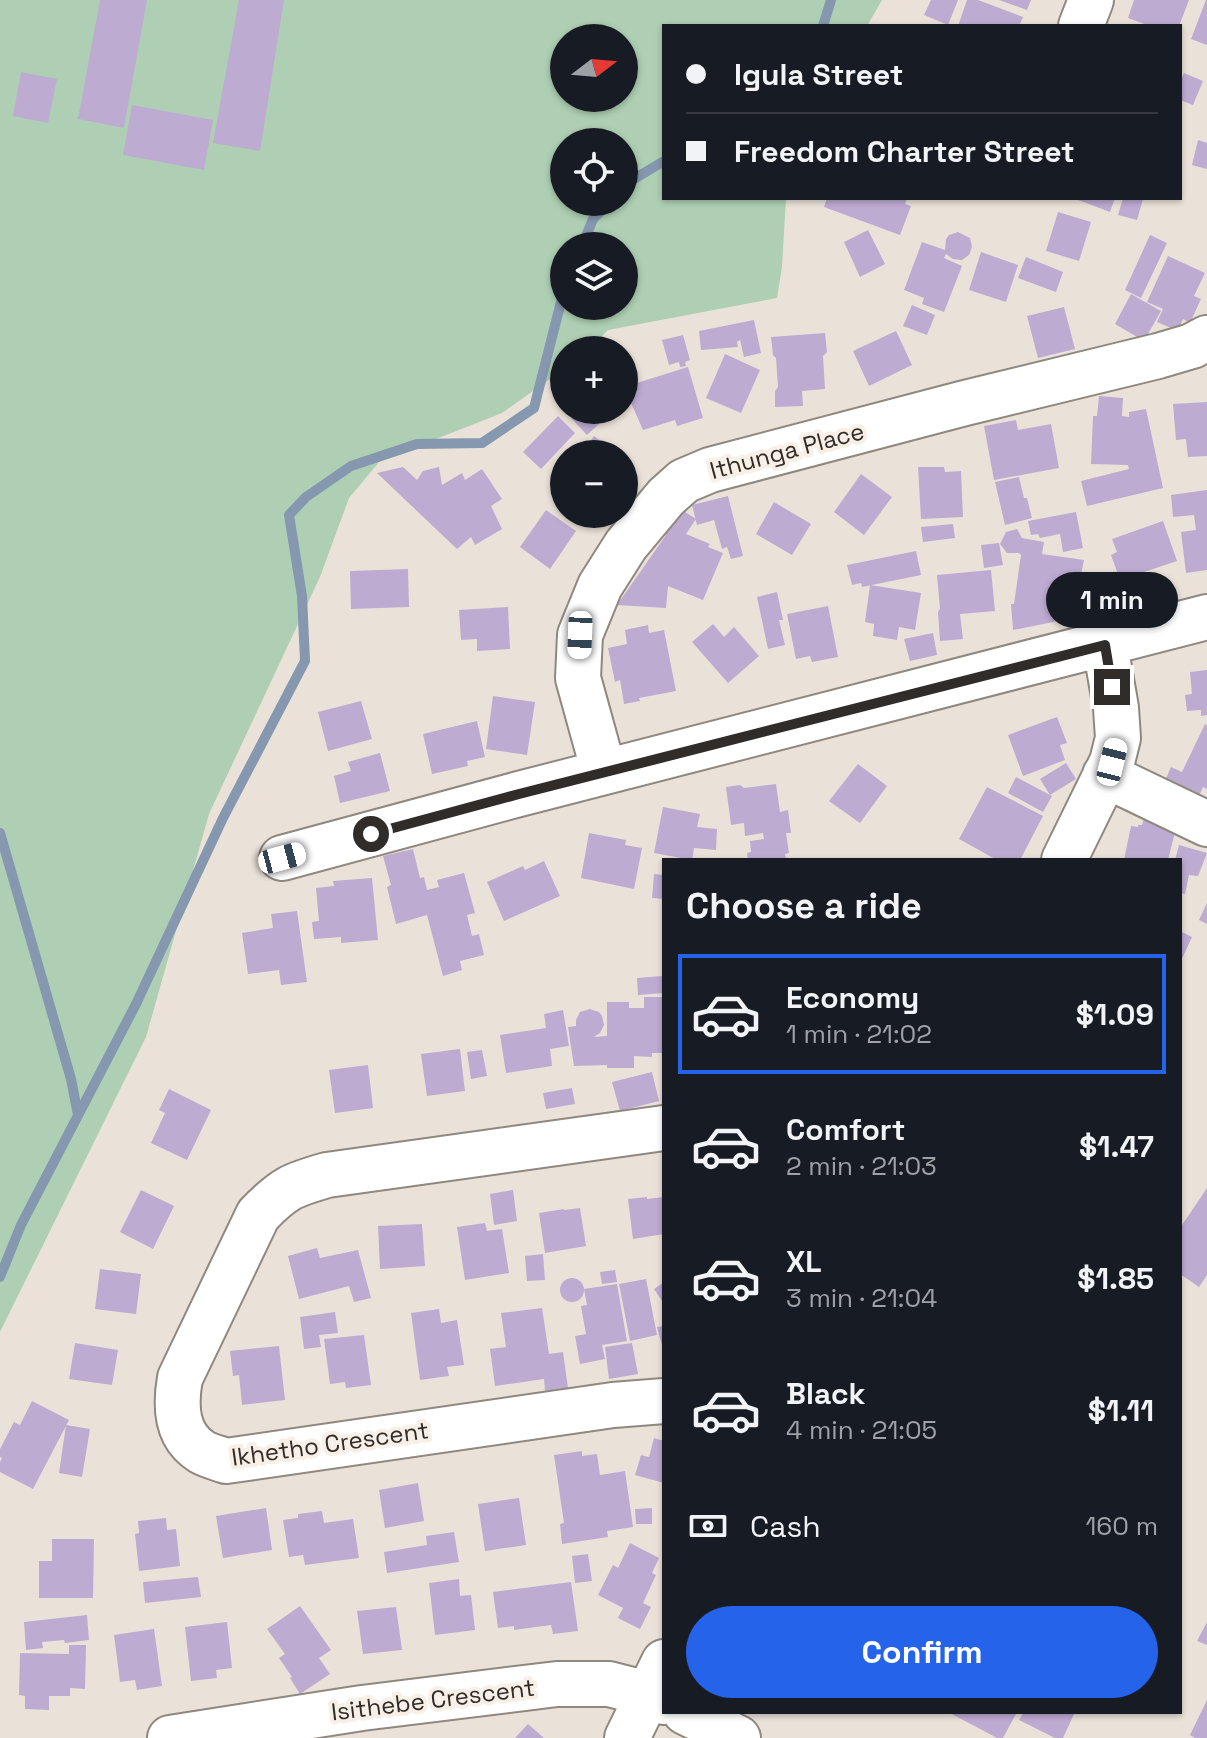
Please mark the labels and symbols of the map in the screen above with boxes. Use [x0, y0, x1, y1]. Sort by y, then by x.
north arrow [550, 24, 638, 112]
street label: Ithunga Place [706, 415, 867, 486]
callout: 1 min [1046, 571, 1178, 627]
car [567, 611, 593, 659]
route end [1094, 669, 1130, 705]
car [1095, 736, 1129, 788]
route start [353, 816, 389, 852]
car [256, 840, 308, 876]
street label: Ikhetho Crescent [229, 1414, 431, 1473]
street label: Isithebe Crescent [329, 1672, 537, 1727]

